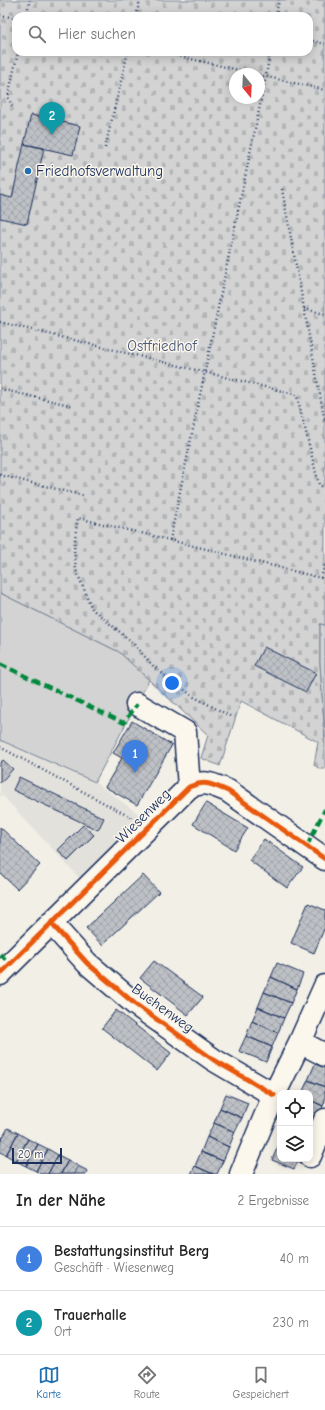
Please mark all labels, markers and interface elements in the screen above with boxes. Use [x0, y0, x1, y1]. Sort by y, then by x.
search box [12, 12, 313, 56]
icon: search [26, 23, 48, 45]
text: Hier suchen [58, 25, 136, 43]
north arrow [229, 68, 265, 104]
pin: 2 [39, 102, 65, 135]
place label: Friedhofsverwaltung [36, 162, 163, 180]
marker: Friedhofsverwaltung [23, 166, 33, 176]
park label: Ostfriedhof [127, 337, 197, 355]
your location [162, 673, 182, 693]
pin: 1 [122, 740, 148, 773]
street label: Wiesenweg [112, 785, 174, 847]
street label: Buchenweg [128, 979, 198, 1037]
map controls [277, 1090, 313, 1162]
button: locate [277, 1090, 313, 1126]
button: layers [277, 1126, 313, 1162]
scale bar [12, 1146, 62, 1165]
text: 20 m [18, 1148, 43, 1161]
text: In der Nähe [16, 1191, 105, 1210]
text: 2 Ergebnisse [237, 1193, 309, 1208]
text: Bestattungsinstitut Berg [54, 1242, 209, 1260]
text: 1 [26, 1251, 32, 1266]
text: 40 m [280, 1251, 309, 1266]
text: Geschäft · Wiesenweg [54, 1260, 174, 1275]
text: Trauerhalle [54, 1306, 126, 1324]
text: 2 [26, 1315, 32, 1330]
text: 230 m [273, 1315, 309, 1330]
text: Ort [54, 1324, 71, 1339]
tab: Karte [36, 1364, 61, 1401]
tab: Route [134, 1364, 160, 1401]
tab: Gespeichert [233, 1364, 289, 1401]

